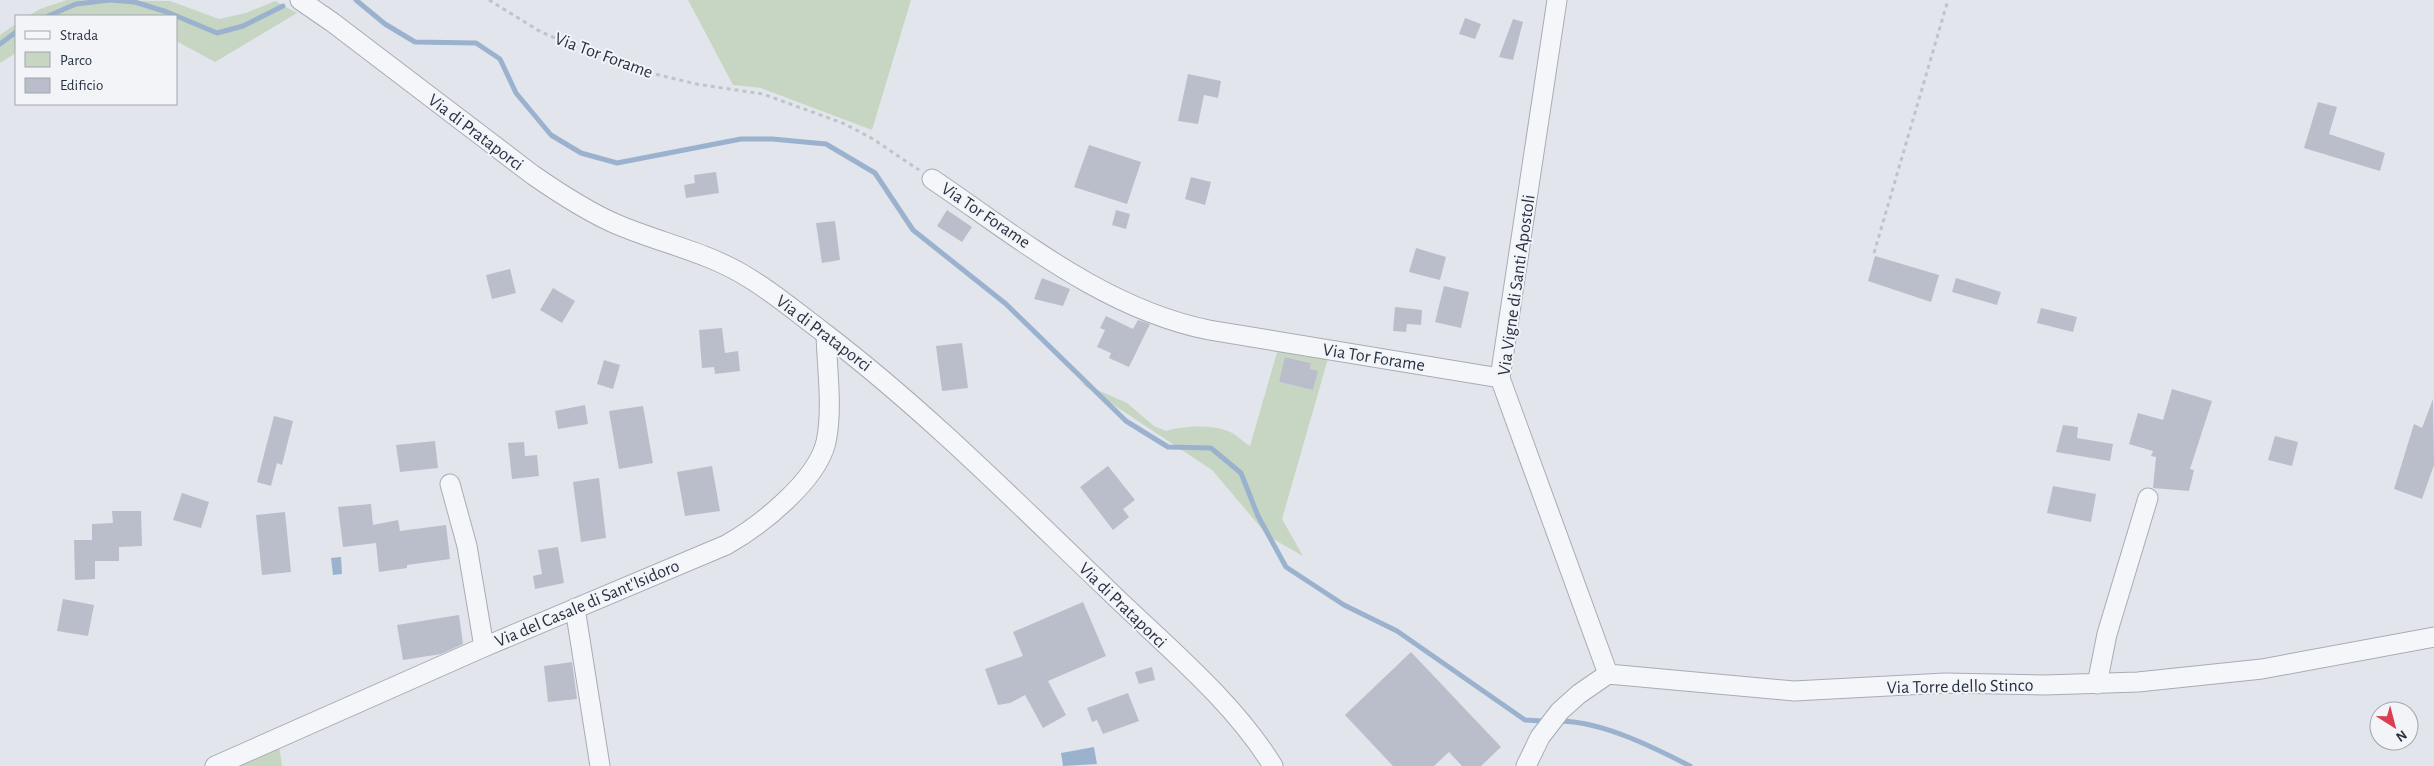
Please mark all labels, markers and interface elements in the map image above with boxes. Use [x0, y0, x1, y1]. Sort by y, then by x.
legend [15, 15, 178, 105]
text: Strada [60, 28, 98, 43]
street label: Via Tor Forame [552, 30, 655, 82]
text: Parco [60, 53, 92, 68]
text: Edificio [60, 78, 103, 93]
street label: Via di Prataporci [424, 91, 527, 174]
street label: Via Tor Forame [938, 180, 1033, 252]
street label: Via Vigne di Santi Apostoli [1495, 193, 1539, 377]
street label: Via di Prataporci [772, 292, 875, 375]
street label: Via Tor Forame [1321, 341, 1426, 375]
street label: Via del Casale di Sant'Isidoro [492, 557, 682, 651]
street label: Via di Prataporci [1075, 559, 1170, 652]
street label: Via Torre dello Stinco [1886, 677, 2034, 697]
north arrow [2369, 701, 2419, 751]
text: N [2393, 727, 2409, 744]

